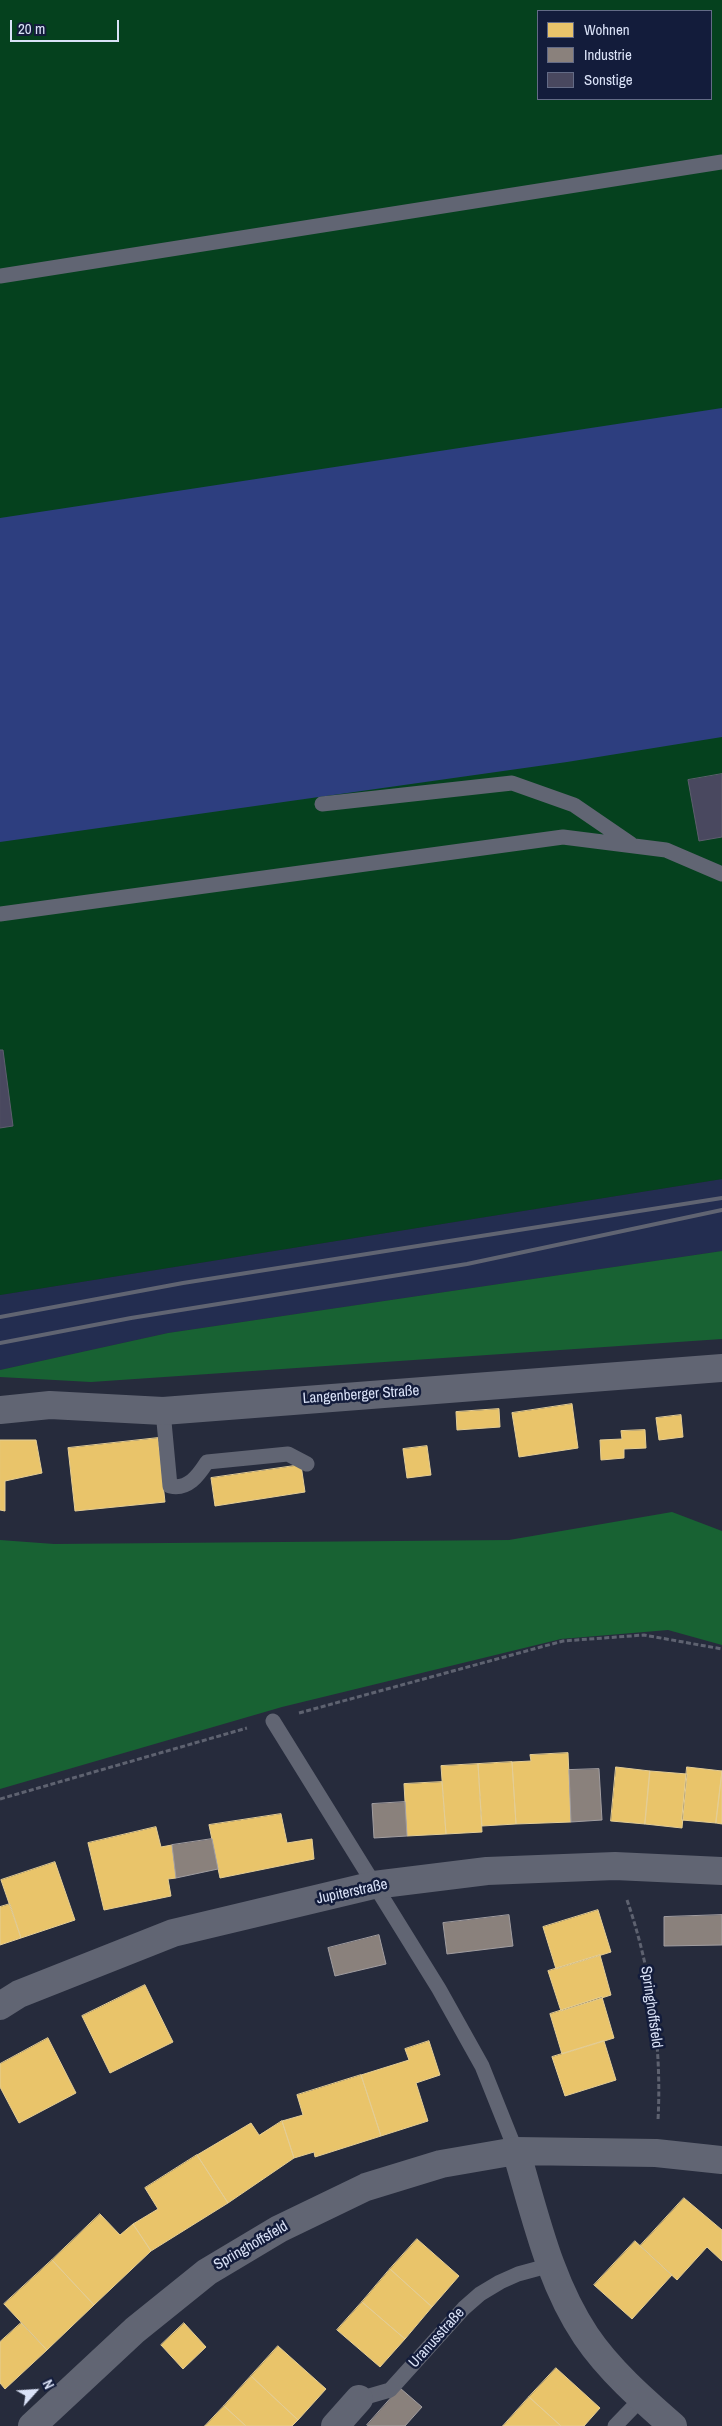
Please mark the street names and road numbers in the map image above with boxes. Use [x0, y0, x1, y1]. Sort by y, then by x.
street label: Langenberger Straße [302, 1382, 420, 1408]
street label: Jupiterstraße [315, 1876, 389, 1908]
street label: Springhoffsfeld [636, 1965, 666, 2049]
street label: Springhoffsfeld [211, 2218, 291, 2274]
street label: Uranusstraße [405, 2304, 469, 2372]

